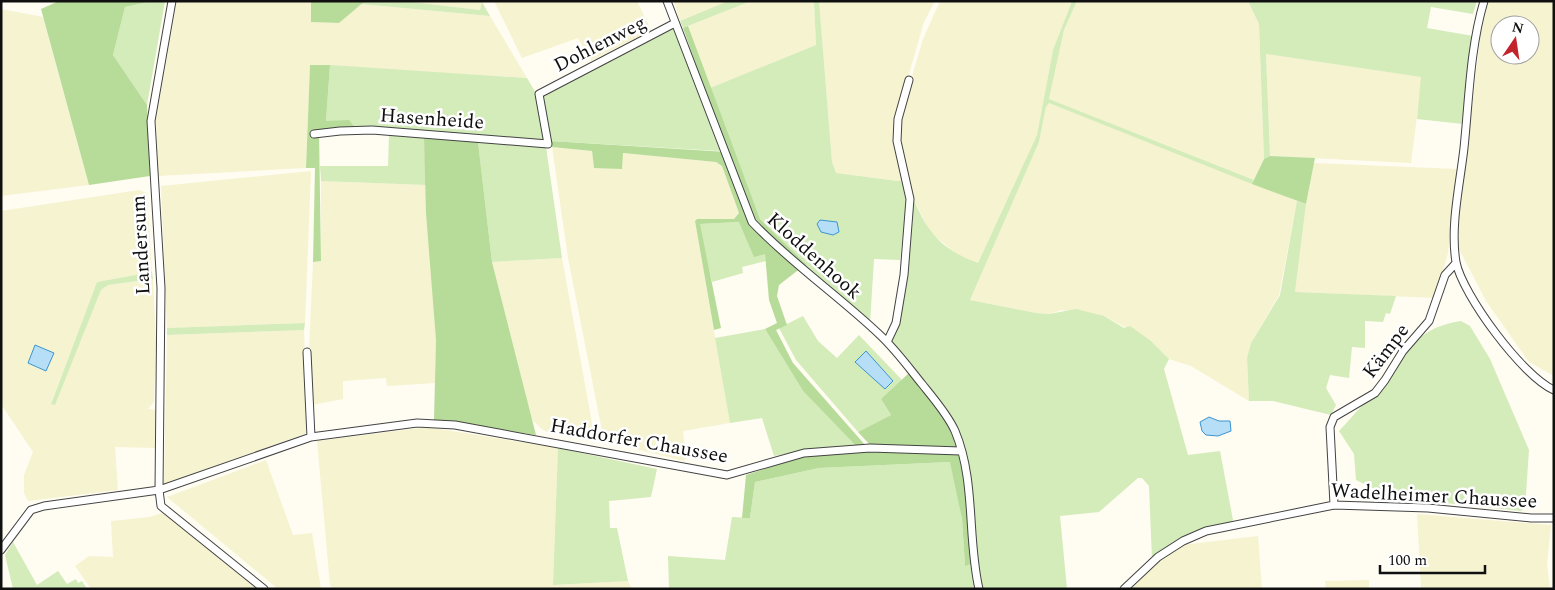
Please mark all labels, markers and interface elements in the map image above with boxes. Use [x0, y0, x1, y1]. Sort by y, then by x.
street label: Dohlenweg [548, 8, 652, 80]
north arrow [1490, 15, 1540, 65]
text: N [1510, 16, 1526, 39]
street label: Hasenheide [379, 100, 485, 138]
street label: Landersum [123, 194, 159, 296]
street label: Kloddenhook [760, 205, 868, 307]
street label: Kämpe [1355, 317, 1417, 385]
street label: Haddorfer Chaussee [548, 411, 730, 471]
street label: Wadelheimer Chaussee [1330, 476, 1538, 516]
scale bar [1380, 542, 1485, 574]
text: 100 m [1388, 549, 1427, 572]

